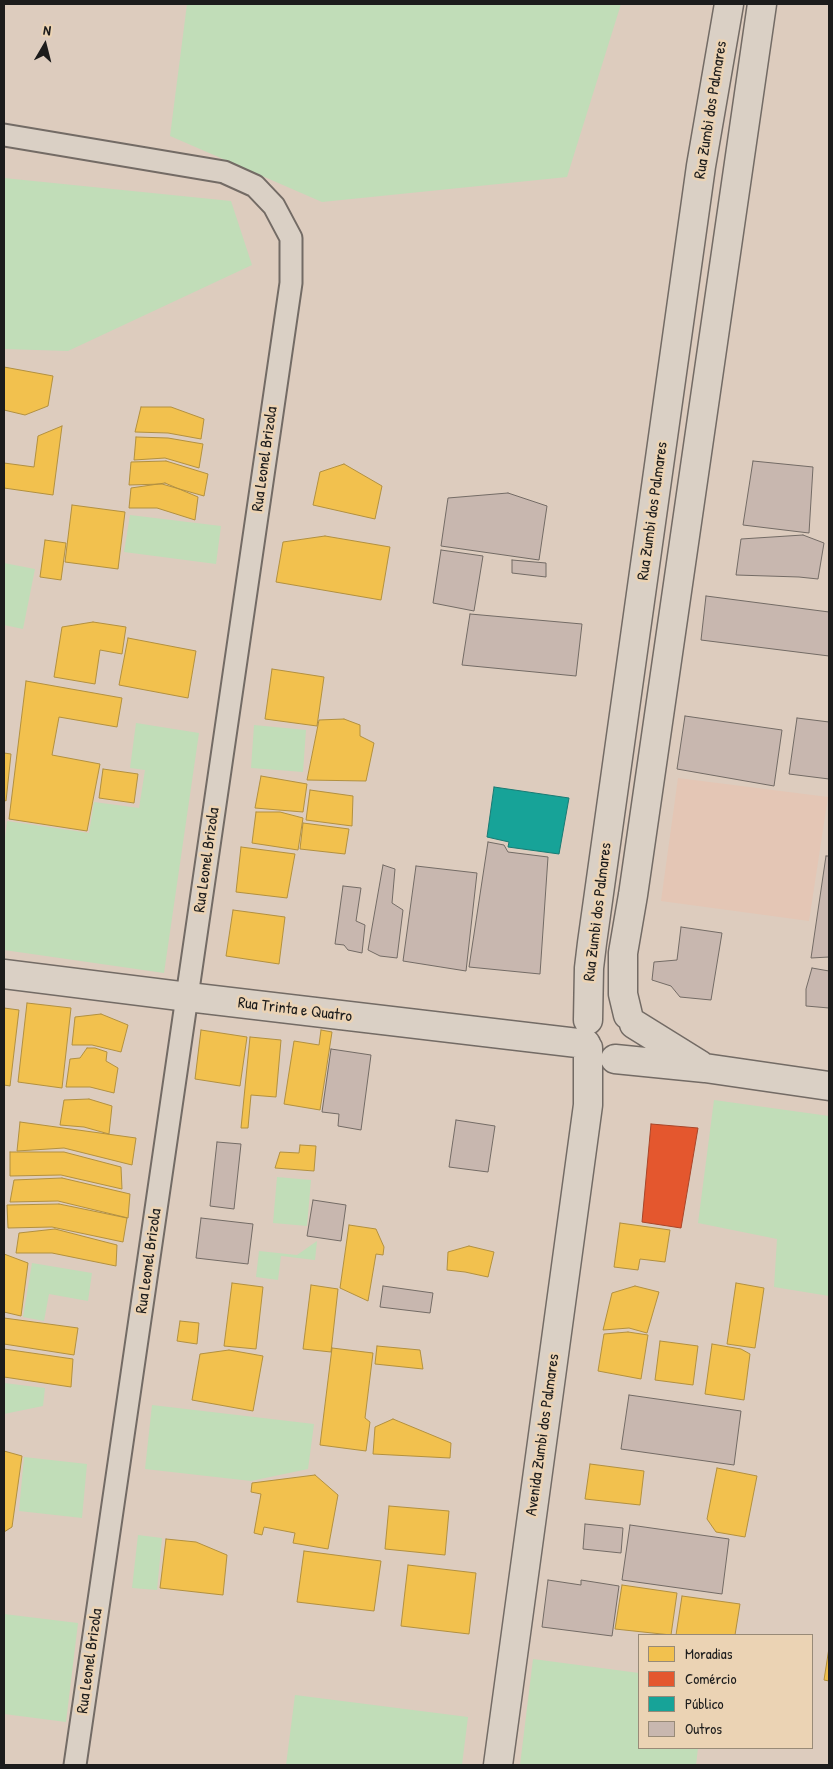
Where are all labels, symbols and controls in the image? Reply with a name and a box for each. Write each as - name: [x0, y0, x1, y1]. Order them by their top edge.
- north arrow: [20, 20, 70, 70]
- text: N: [42, 20, 52, 40]
- street label: Rua Zumbi dos Palmares: [691, 40, 731, 180]
- street label: Rua Leonel Brizola: [248, 405, 282, 513]
- street label: Rua Zumbi dos Palmares: [634, 441, 672, 581]
- street label: Rua Leonel Brizola: [190, 806, 224, 914]
- street label: Rua Zumbi dos Palmares: [580, 842, 616, 982]
- street label: Rua Trinta e Quatro: [237, 993, 353, 1027]
- street label: Rua Leonel Brizola: [132, 1207, 166, 1315]
- street label: Avenida Zumbi dos Palmares: [522, 1353, 564, 1517]
- street label: Rua Leonel Brizola: [73, 1607, 107, 1715]
- legend: [638, 1634, 813, 1749]
- text: Moradias: [685, 1643, 733, 1664]
- text: Comércio: [685, 1668, 736, 1689]
- text: Público: [685, 1693, 724, 1714]
- text: Outros: [685, 1718, 722, 1739]

